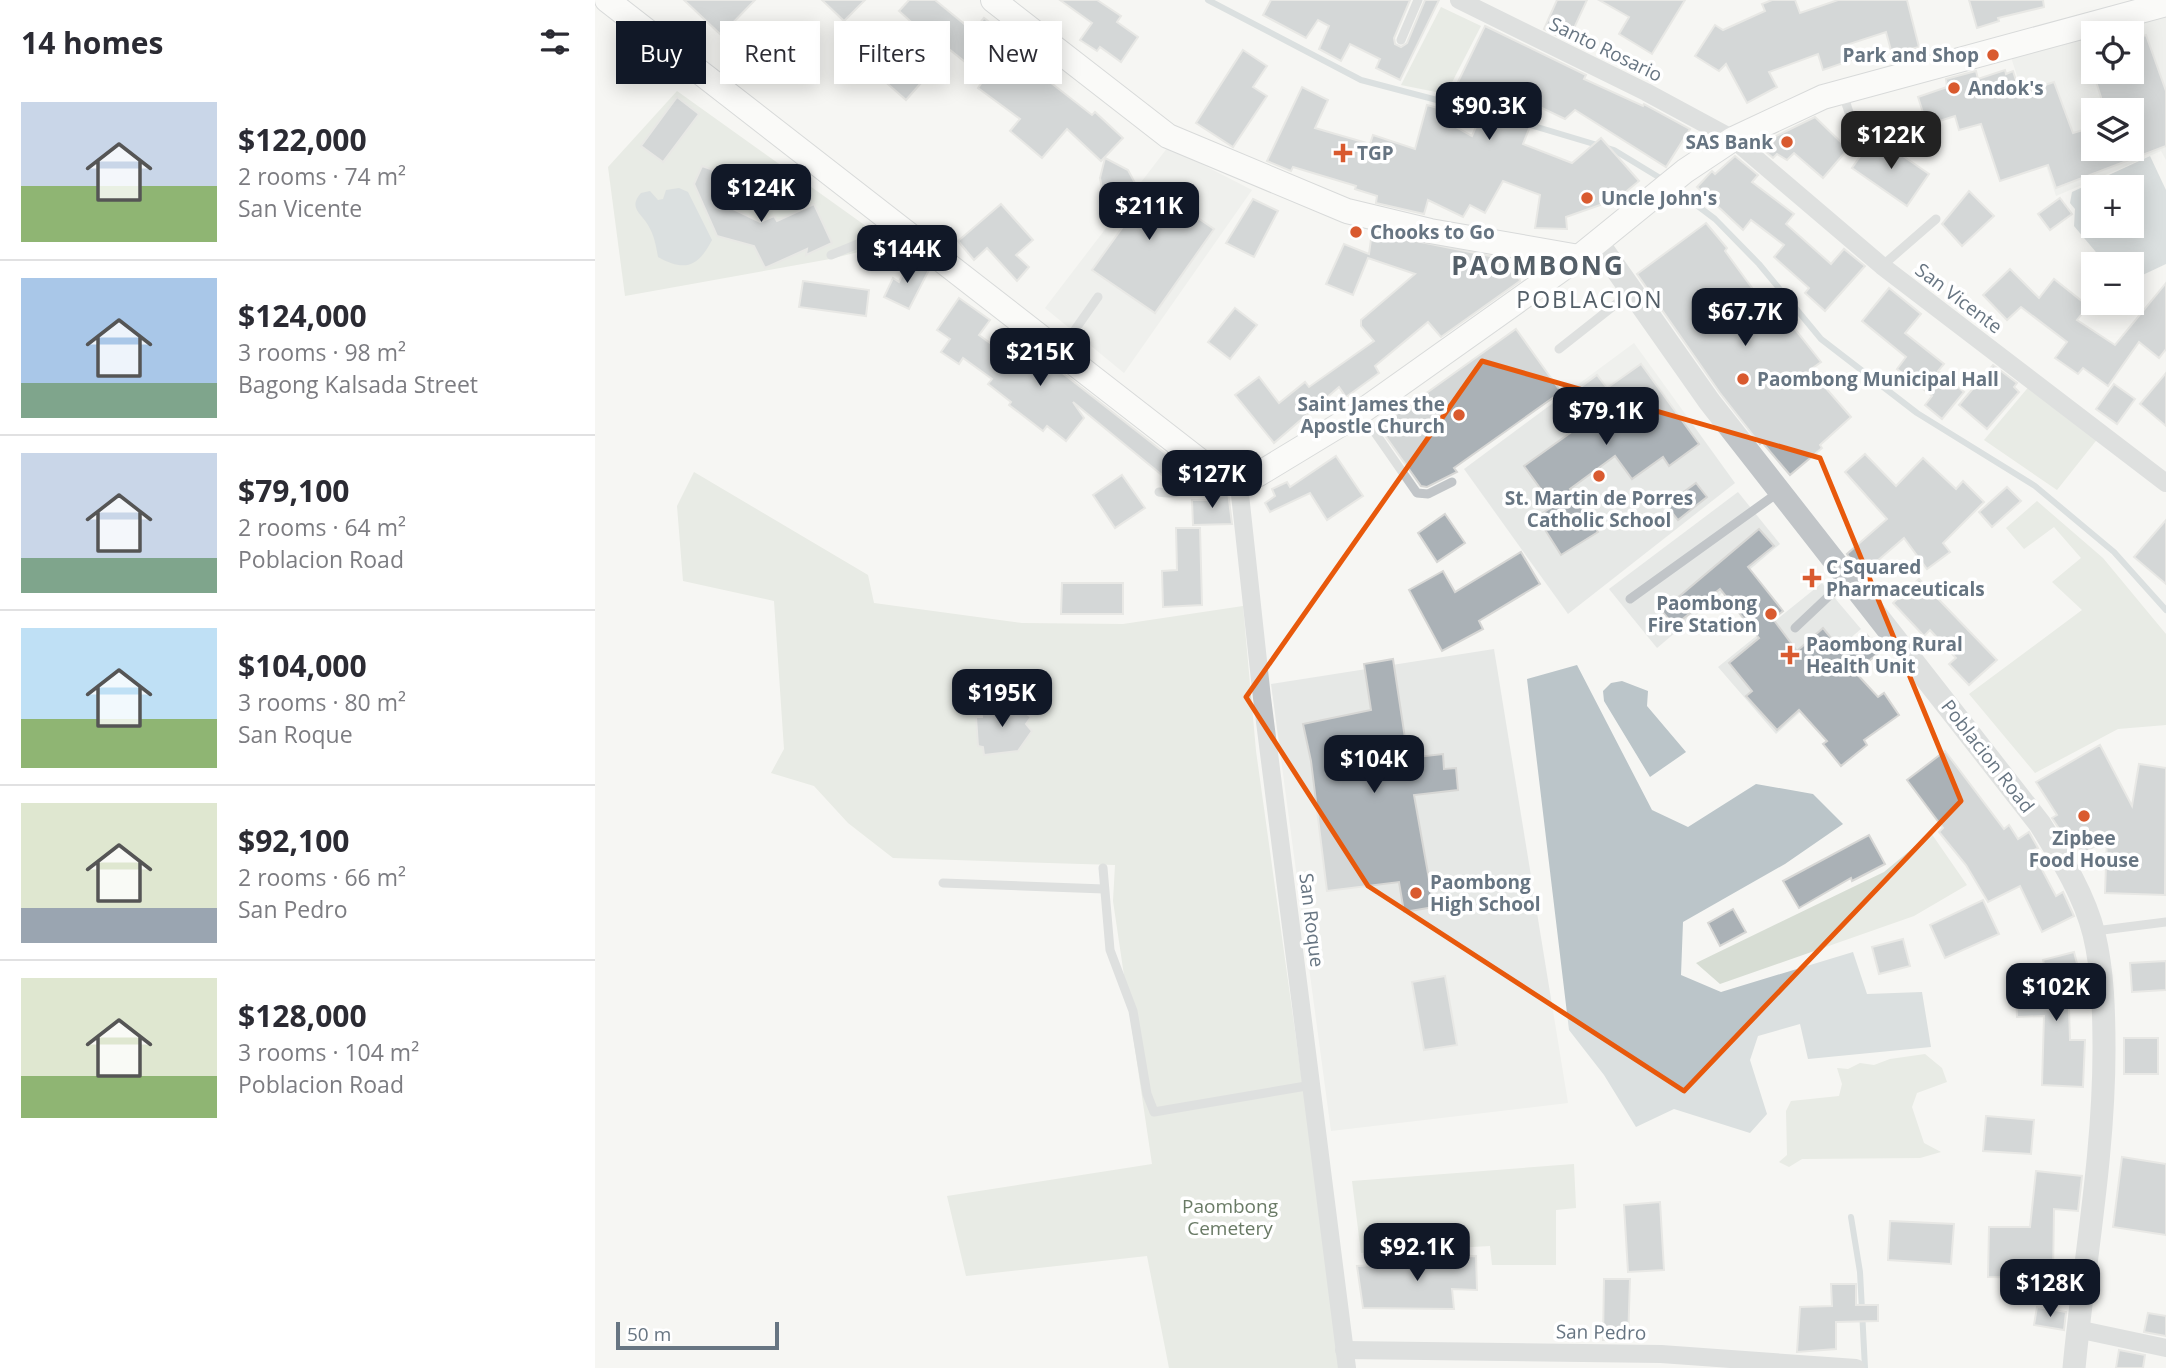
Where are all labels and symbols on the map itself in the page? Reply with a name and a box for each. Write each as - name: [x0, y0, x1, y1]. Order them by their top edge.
- street label: Santo Rosario: [1545, 10, 1667, 88]
- place label: Park and Shop: [1843, 42, 1979, 68]
- marker: Park and Shop: [1985, 47, 2001, 63]
- place label: Andok's: [1968, 75, 2044, 101]
- marker: Andok's: [1946, 80, 1962, 96]
- pin: $90.3K: [1432, 82, 1546, 142]
- pin: $122K: [1842, 111, 1940, 171]
- place label: SAS Bank: [1686, 129, 1773, 155]
- marker: SAS Bank: [1779, 134, 1795, 150]
- place label: TGP: [1357, 140, 1394, 166]
- marker: TGP: [1335, 145, 1351, 161]
- pin: $124K: [712, 164, 810, 224]
- pin: $211K: [1100, 182, 1198, 242]
- place label: Uncle John's: [1601, 185, 1717, 211]
- marker: Uncle John's: [1579, 190, 1595, 206]
- place label: Chooks to Go: [1370, 219, 1495, 245]
- marker: Chooks to Go: [1348, 224, 1364, 240]
- pin: $144K: [858, 226, 956, 285]
- district label: PAOMBONG: [1451, 247, 1625, 283]
- street label: San Vicente: [1910, 257, 2008, 339]
- district label: POBLACION: [1516, 283, 1664, 315]
- pin: $67.7K: [1688, 288, 1802, 348]
- pin: $215K: [991, 328, 1089, 388]
- place label: Paombong Municipal Hall: [1757, 366, 1999, 392]
- marker: Paombong Municipal Hall: [1735, 371, 1751, 387]
- pin: $79.1K: [1549, 388, 1663, 447]
- place label: Saint James the Apostle Church: [1298, 391, 1445, 439]
- marker: Saint James the Apostle Church: [1451, 407, 1467, 423]
- pin: $127K: [1163, 450, 1261, 510]
- marker: St. Martin de Porres Catholic School: [1591, 468, 1607, 484]
- place label: St. Martin de Porres Catholic School: [1505, 485, 1693, 533]
- place label: C Squared Pharmaceuticals: [1826, 554, 1985, 602]
- marker: C Squared Pharmaceuticals: [1804, 570, 1820, 586]
- place label: Paombong Fire Station: [1647, 590, 1757, 638]
- marker: Paombong Fire Station: [1763, 606, 1779, 622]
- place label: Paombong Rural Health Unit: [1806, 631, 1963, 679]
- marker: Paombong Rural Health Unit: [1780, 645, 1800, 665]
- pin: $195K: [953, 670, 1051, 729]
- street label: Poblacion Road: [1936, 694, 2040, 818]
- pin: $104K: [1325, 736, 1423, 795]
- marker: Zipbee Food House: [2076, 808, 2092, 824]
- place label: Zipbee Food House: [2029, 825, 2139, 873]
- place label: Paombong High School: [1430, 869, 1541, 917]
- street label: San Roque: [1293, 871, 1331, 969]
- marker: Paombong High School: [1408, 885, 1424, 901]
- pin: $102K: [2007, 964, 2105, 1023]
- park label: Paombong Cemetery: [1182, 1193, 1278, 1241]
- pin: $92.1K: [1360, 1224, 1474, 1283]
- pin: $128K: [2001, 1260, 2099, 1319]
- street label: San Pedro: [1556, 1318, 1646, 1346]
- scale bar: [616, 1319, 779, 1351]

